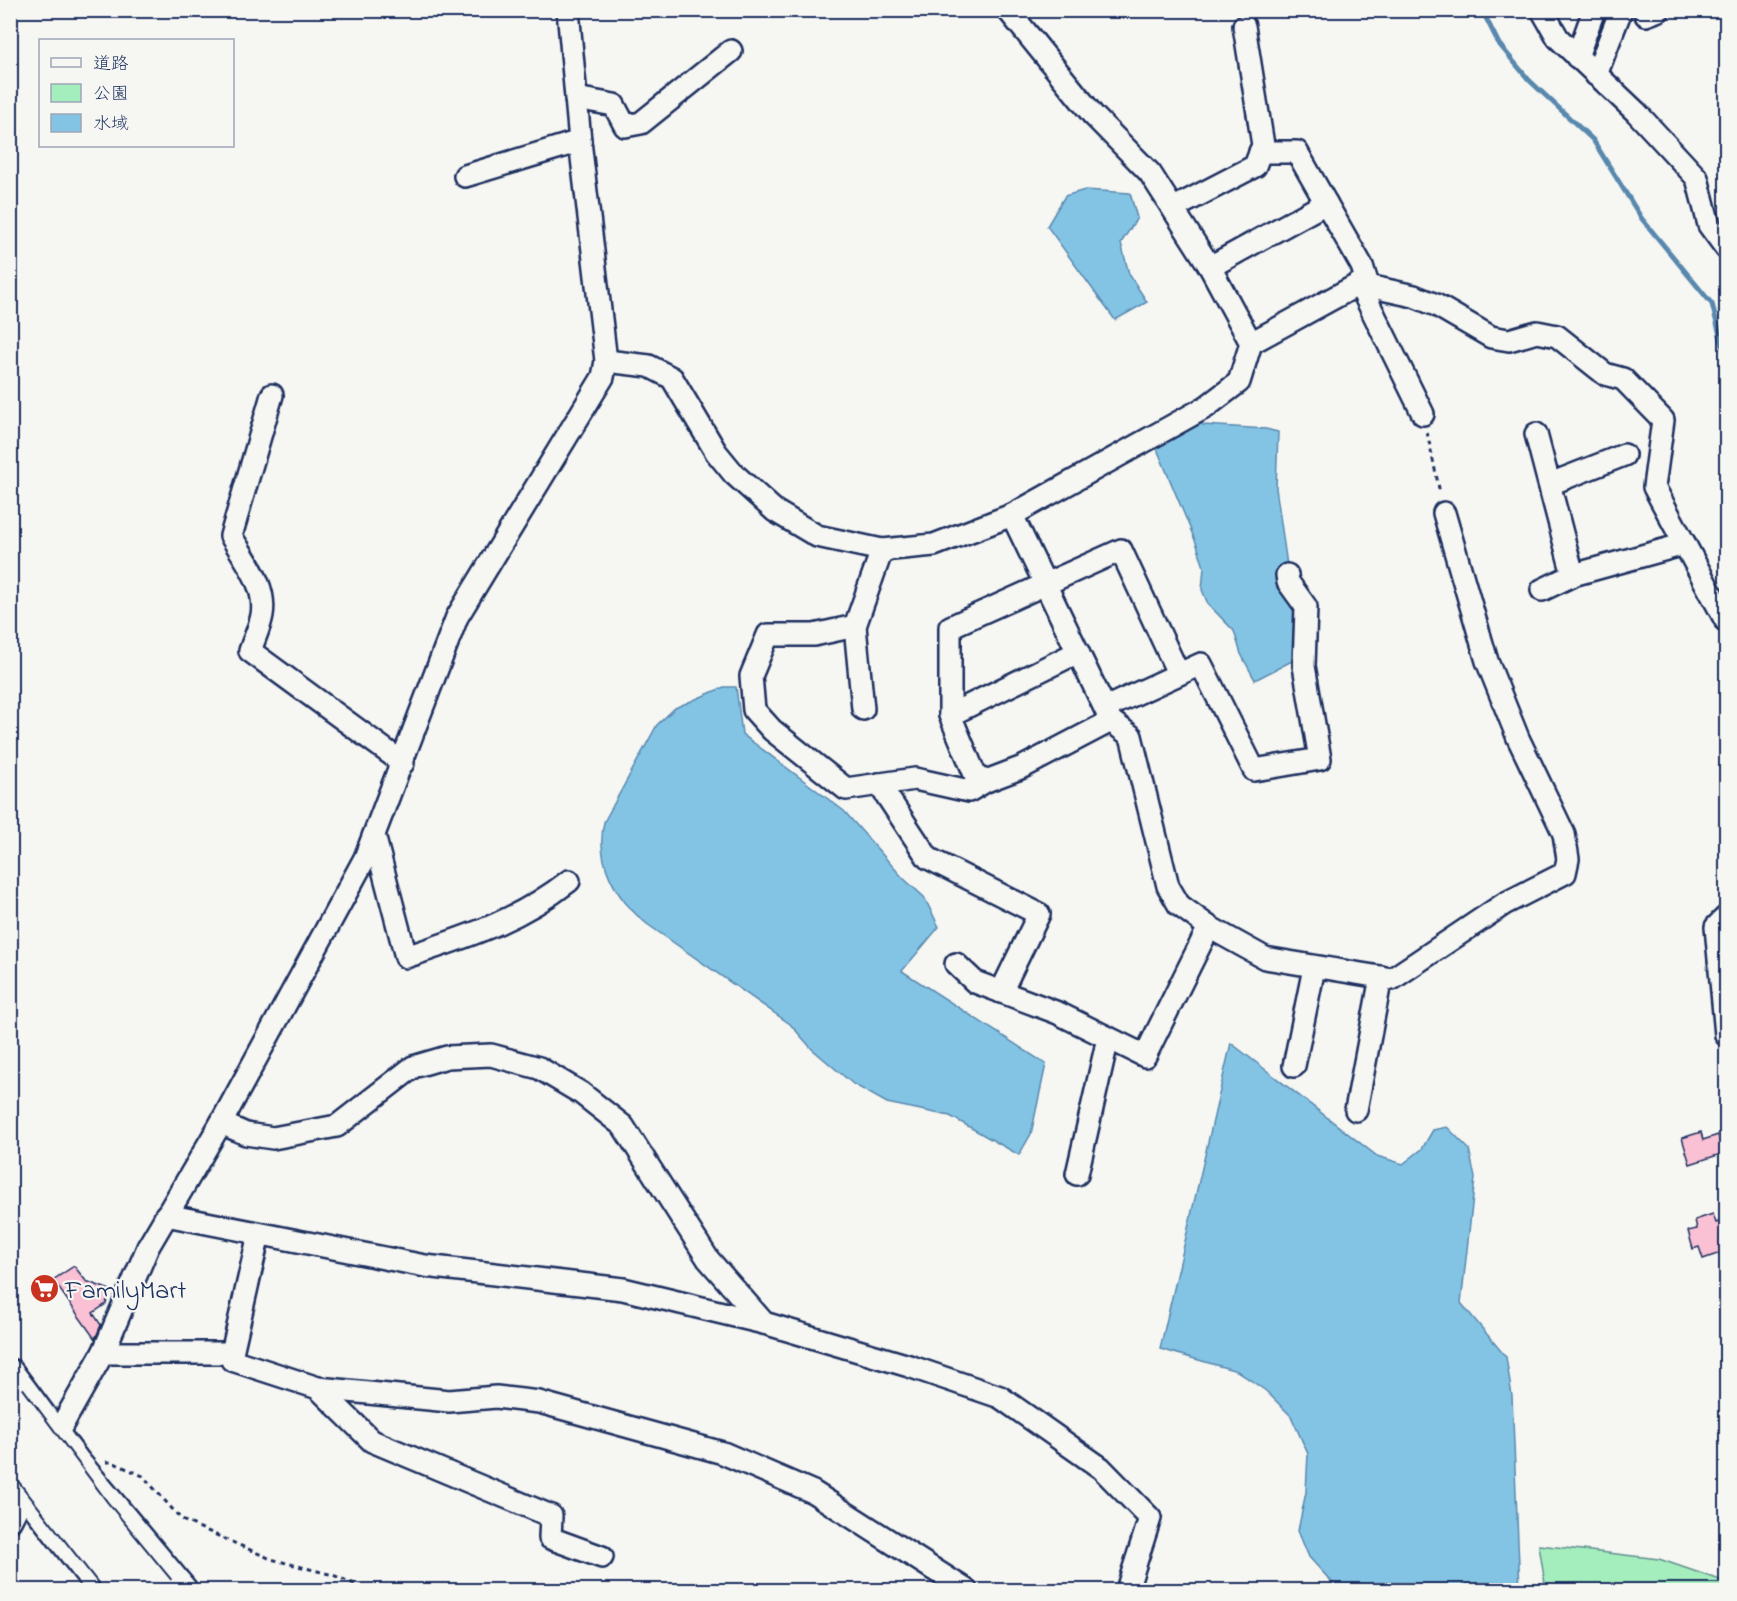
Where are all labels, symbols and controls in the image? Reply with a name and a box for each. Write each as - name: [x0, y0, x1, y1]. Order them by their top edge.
- legend: [39, 39, 234, 147]
- text: 道路: [93, 52, 129, 78]
- text: 公園: [93, 82, 129, 108]
- text: 水域: [93, 112, 129, 138]
- supermarket icon: FamilyMart: [28, 1273, 60, 1305]
- place label: FamilyMart: [64, 1273, 186, 1311]

